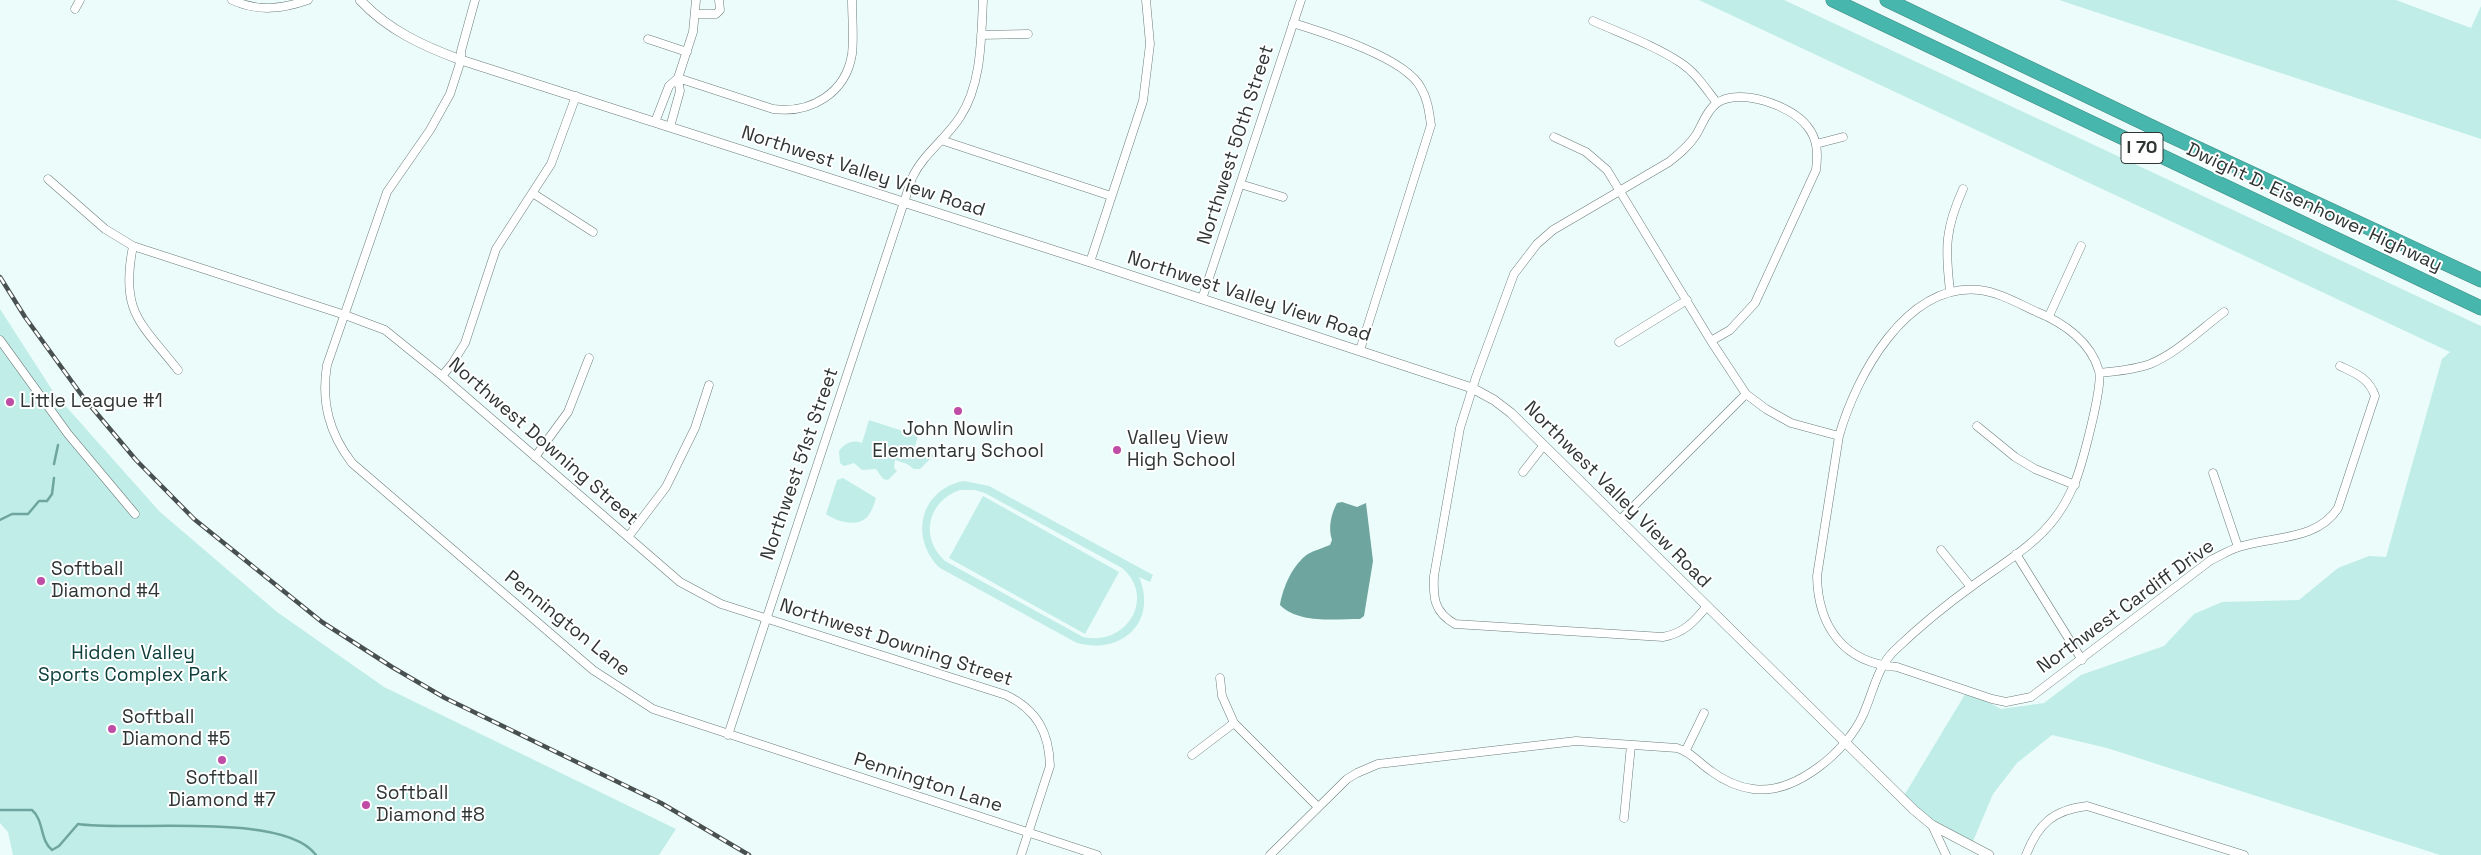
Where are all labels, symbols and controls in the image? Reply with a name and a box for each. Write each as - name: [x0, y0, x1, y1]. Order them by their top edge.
- street label: Northwest 50th Street: [1193, 42, 1279, 248]
- street label: Northwest Valley View Road: [738, 122, 988, 222]
- road number: I 70: [2121, 132, 2163, 164]
- street label: Dwight D. Eisenhower Highway: [2183, 139, 2445, 277]
- street label: Northwest Valley View Road: [1124, 247, 1374, 347]
- street label: Northwest Downing Street: [443, 353, 643, 531]
- street label: Northwest 51st Street: [756, 365, 844, 563]
- place label: Little League #1: [20, 391, 163, 413]
- marker: Little League #1: [4, 396, 16, 408]
- street label: Northwest Valley View Road: [1519, 397, 1715, 593]
- marker: John Nowlin Elementary School: [952, 405, 964, 417]
- place label: John Nowlin Elementary School: [872, 419, 1044, 463]
- place label: Valley View High School: [1127, 428, 1236, 472]
- marker: Valley View High School: [1111, 444, 1123, 456]
- street label: Northwest Cardiff Drive: [2033, 535, 2219, 679]
- place label: Softball Diamond #4: [51, 559, 160, 603]
- street label: Pennington Lane: [500, 566, 634, 682]
- marker: Softball Diamond #4: [35, 575, 47, 587]
- street label: Northwest Downing Street: [776, 594, 1016, 692]
- park label: Hidden Valley Sports Complex Park: [38, 643, 228, 687]
- place label: Softball Diamond #5: [122, 707, 230, 751]
- marker: Softball Diamond #5: [106, 723, 118, 735]
- street label: Pennington Lane: [851, 748, 1005, 818]
- marker: Softball Diamond #7: [216, 754, 228, 766]
- place label: Softball Diamond #7: [168, 768, 276, 812]
- place label: Softball Diamond #8: [376, 783, 485, 827]
- marker: Softball Diamond #8: [360, 799, 372, 811]

